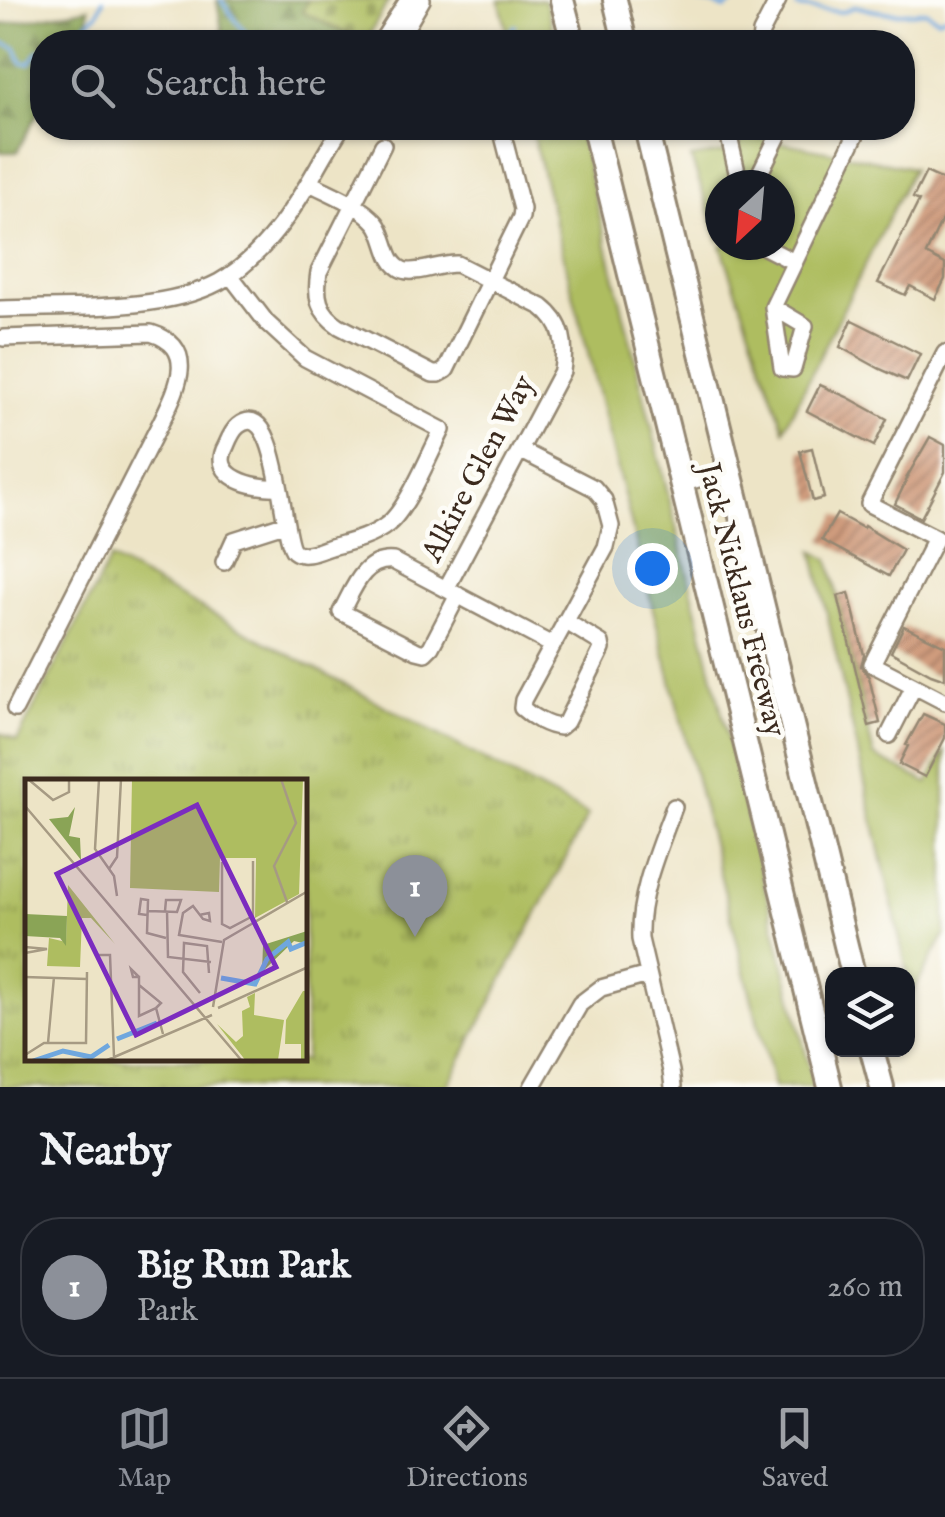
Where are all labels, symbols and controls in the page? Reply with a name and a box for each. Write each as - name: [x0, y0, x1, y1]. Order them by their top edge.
- search box: [30, 30, 915, 140]
- icon: search: [65, 58, 120, 113]
- text: Search here: [145, 61, 326, 109]
- north arrow: [705, 170, 795, 260]
- street label: Alkire Glen Way: [413, 369, 544, 570]
- street label: Jack Nicklaus Freeway: [688, 456, 793, 741]
- your location: [627, 543, 678, 594]
- inset map: [25, 779, 308, 1062]
- pin: 1: [382, 854, 448, 937]
- map controls: [825, 967, 915, 1057]
- button: layers: [825, 967, 915, 1057]
- text: Nearby: [40, 1126, 171, 1179]
- text: Big Run Park: [137, 1243, 350, 1291]
- text: 1: [69, 1267, 80, 1308]
- text: 260 m: [827, 1267, 903, 1308]
- text: Park: [137, 1291, 198, 1332]
- tab: Map: [117, 1401, 172, 1496]
- tab: Directions: [406, 1401, 528, 1496]
- tab: Saved: [762, 1401, 828, 1496]

